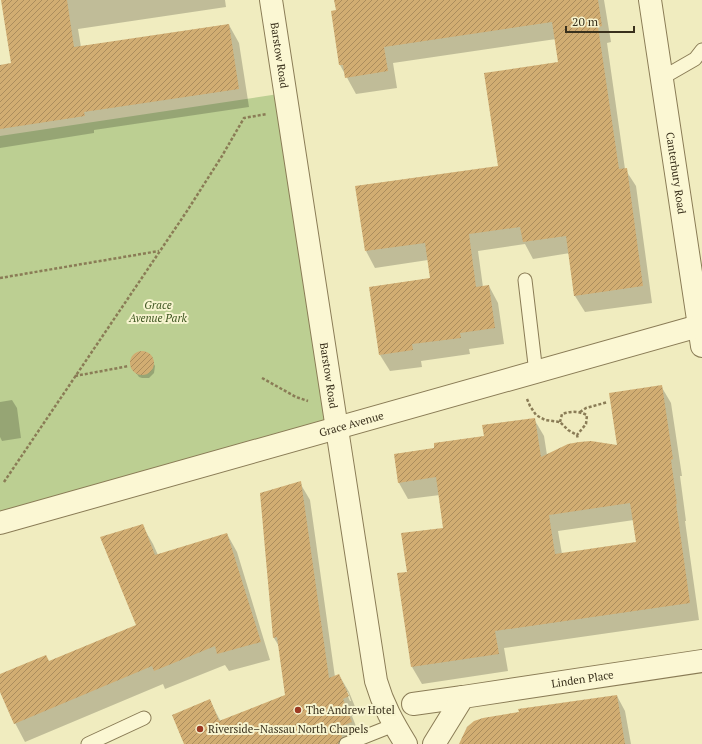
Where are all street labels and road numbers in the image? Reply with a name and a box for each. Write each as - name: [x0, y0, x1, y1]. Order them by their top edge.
- street label: Barstow Road: [268, 21, 292, 89]
- street label: Canterbury Road: [663, 131, 689, 215]
- street label: Barstow Road: [317, 342, 341, 410]
- street label: Grace Avenue: [317, 408, 386, 440]
- street label: Linden Place: [550, 667, 615, 691]

